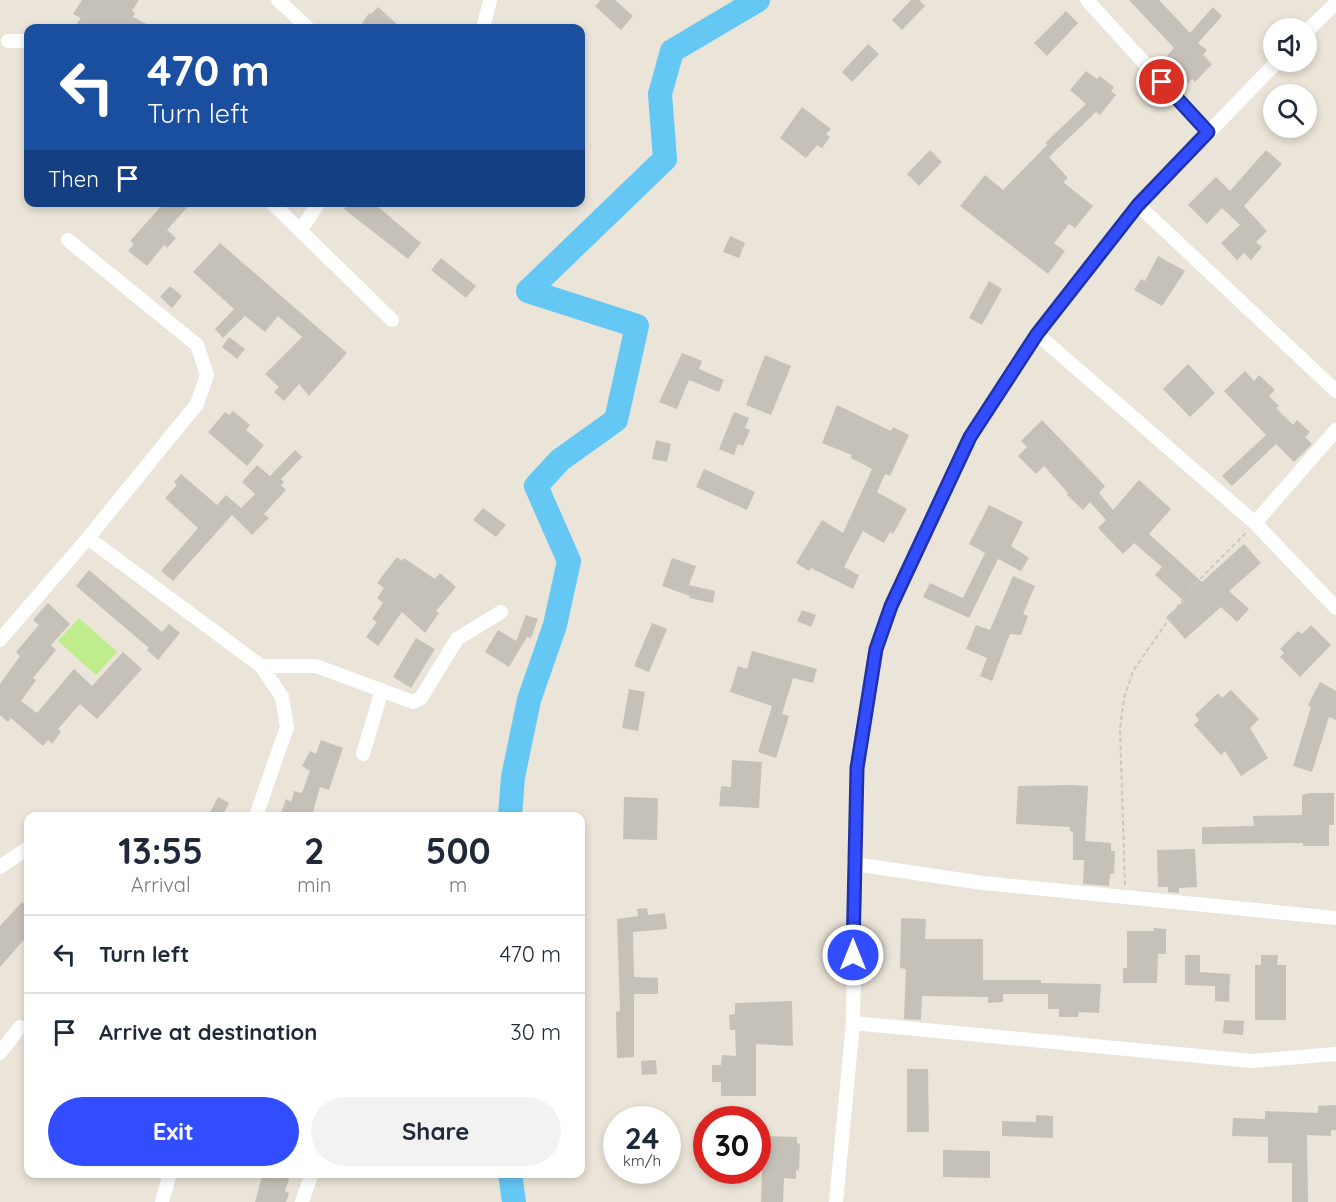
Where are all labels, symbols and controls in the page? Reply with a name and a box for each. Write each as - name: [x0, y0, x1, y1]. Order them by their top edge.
- map controls: [1263, 18, 1317, 138]
- button: sound: [1263, 18, 1317, 72]
- text: 470 m: [147, 44, 270, 97]
- icon: left: [48, 48, 126, 126]
- pin: [1136, 56, 1187, 107]
- icon: arrive: [1145, 65, 1178, 98]
- button: search: [1263, 84, 1317, 138]
- text: Turn left: [147, 96, 249, 130]
- icon: arrive: [111, 162, 144, 195]
- text: Then: [48, 165, 99, 193]
- text: 13:55: [118, 828, 203, 873]
- text: 2: [304, 828, 325, 873]
- text: 500: [426, 828, 491, 873]
- text: Arrival: [131, 872, 191, 897]
- text: min: [297, 872, 331, 897]
- text: m: [449, 872, 467, 897]
- position arrow: [821, 923, 885, 987]
- icon: left: [48, 938, 81, 971]
- text: Turn left: [99, 940, 189, 968]
- text: 470 m: [500, 940, 561, 968]
- icon: arrive: [48, 1016, 81, 1049]
- text: Arrive at destination: [99, 1018, 317, 1046]
- text: 30 m: [510, 1018, 561, 1046]
- button: Exit: [48, 1097, 299, 1166]
- button: Share: [311, 1097, 561, 1166]
- speed limit sign: 30: [693, 1106, 771, 1184]
- text: 24: [625, 1119, 659, 1157]
- text: km/h: [623, 1151, 661, 1170]

